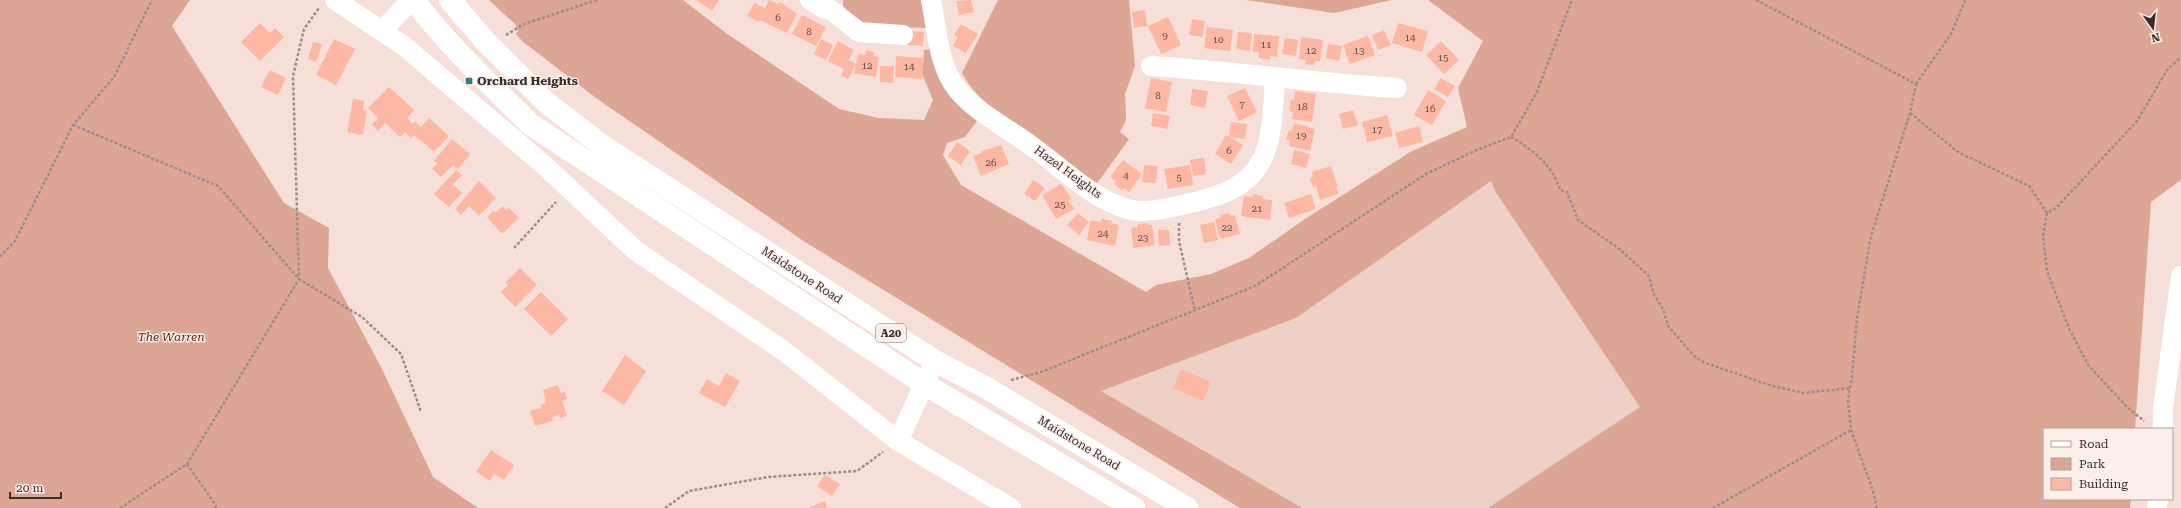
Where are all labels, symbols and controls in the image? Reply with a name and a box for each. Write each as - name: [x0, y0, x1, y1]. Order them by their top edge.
- north arrow: [2133, 8, 2173, 48]
- house number: 6: [775, 12, 781, 23]
- house number: 8: [806, 26, 812, 37]
- house number: 9: [1162, 30, 1168, 41]
- text: N: [2149, 30, 2161, 45]
- house number: 14: [1404, 32, 1416, 43]
- house number: 10: [1212, 34, 1224, 45]
- house number: 11: [1260, 39, 1272, 50]
- house number: 12: [1305, 45, 1317, 56]
- house number: 13: [1353, 45, 1365, 56]
- house number: 15: [1437, 52, 1449, 63]
- house number: 12: [861, 60, 873, 71]
- house number: 14: [903, 61, 915, 72]
- place label: Orchard Heights: [477, 74, 578, 88]
- marker: Orchard Heights: [464, 76, 474, 86]
- house number: 8: [1155, 90, 1161, 101]
- house number: 7: [1239, 99, 1245, 110]
- house number: 18: [1296, 101, 1308, 112]
- house number: 16: [1424, 103, 1436, 114]
- house number: 17: [1371, 124, 1383, 135]
- house number: 19: [1295, 130, 1307, 141]
- street label: Hazel Heights: [1031, 143, 1105, 201]
- house number: 6: [1226, 145, 1232, 156]
- house number: 26: [985, 157, 997, 168]
- house number: 4: [1123, 170, 1129, 181]
- house number: 5: [1176, 172, 1182, 183]
- house number: 25: [1054, 199, 1066, 210]
- house number: 21: [1251, 203, 1263, 214]
- house number: 22: [1221, 222, 1233, 233]
- house number: 24: [1097, 228, 1109, 239]
- house number: 23: [1137, 232, 1149, 243]
- street label: Maidstone Road: [759, 244, 845, 307]
- road number: A20: [876, 324, 906, 342]
- park label: The Warren: [137, 330, 205, 344]
- street label: Maidstone Road: [1035, 413, 1123, 473]
- legend: [2043, 428, 2173, 500]
- text: Road: [2079, 437, 2109, 451]
- text: Park: [2079, 457, 2106, 471]
- scale bar: [10, 474, 61, 500]
- text: Building: [2079, 477, 2128, 491]
- text: 20 m: [16, 481, 43, 495]

